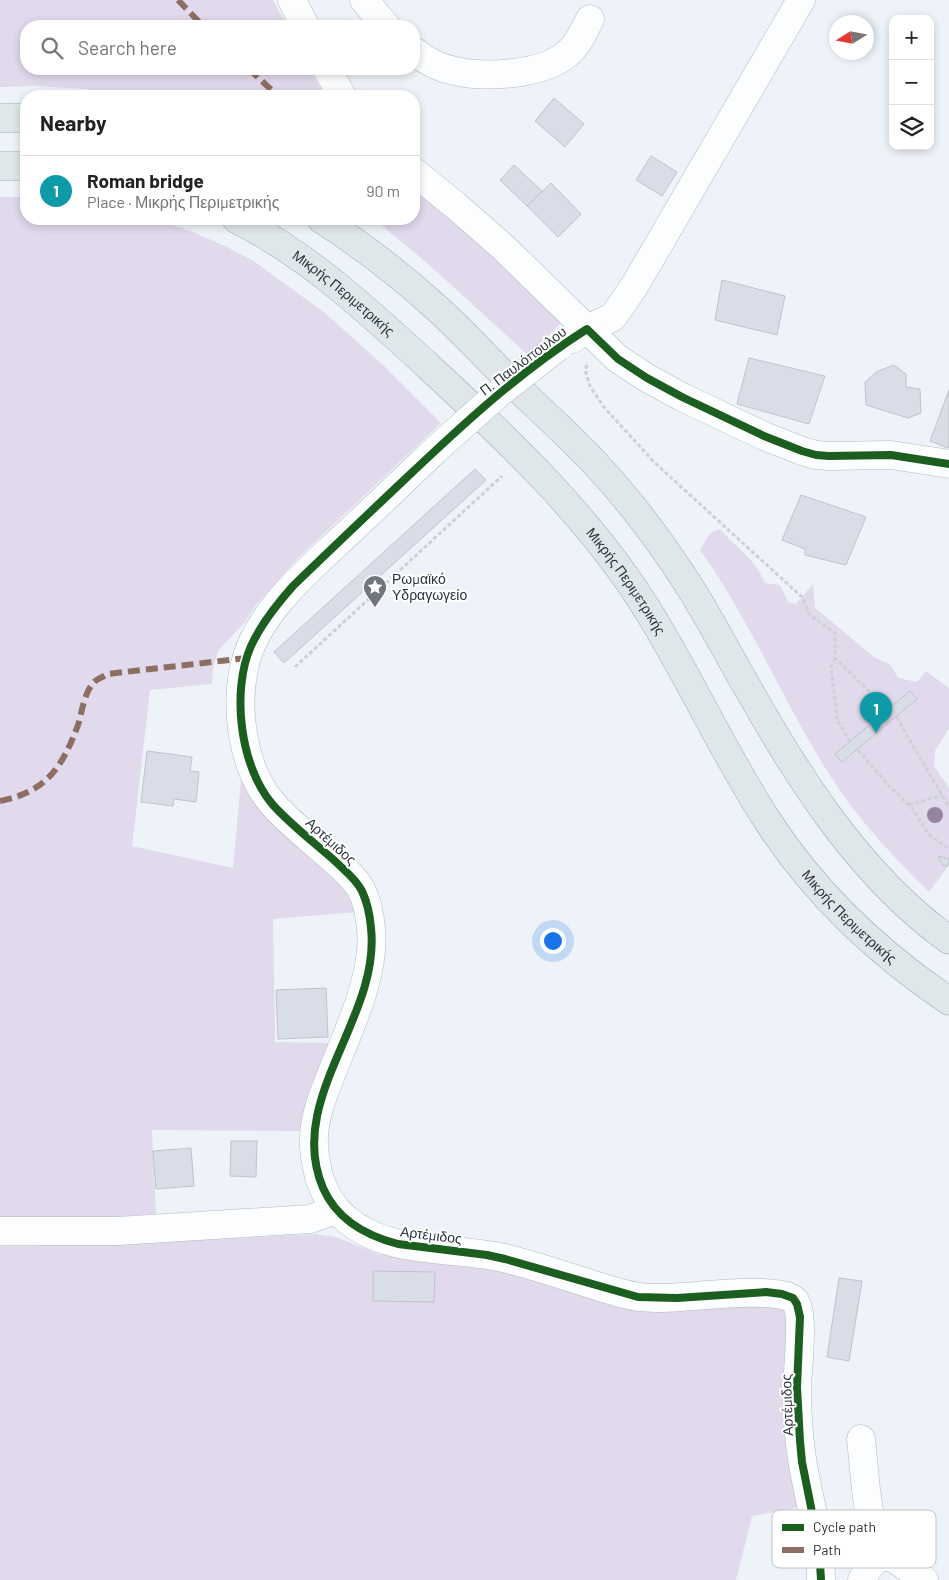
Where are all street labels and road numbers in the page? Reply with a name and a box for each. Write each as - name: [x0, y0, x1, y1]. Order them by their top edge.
- street label: Μικρής Περιμετρικής: [290, 246, 399, 340]
- street label: Π. Παυλόπουλου: [476, 323, 569, 399]
- street label: Μικρής Περιμετρικής: [583, 524, 670, 638]
- street label: Αρτέμιδος: [303, 814, 360, 868]
- street label: Μικρής Περιμετρικής: [799, 866, 901, 967]
- street label: Αρτέμιδος: [399, 1222, 463, 1247]
- street label: Αρτέμιδος: [777, 1374, 796, 1436]

